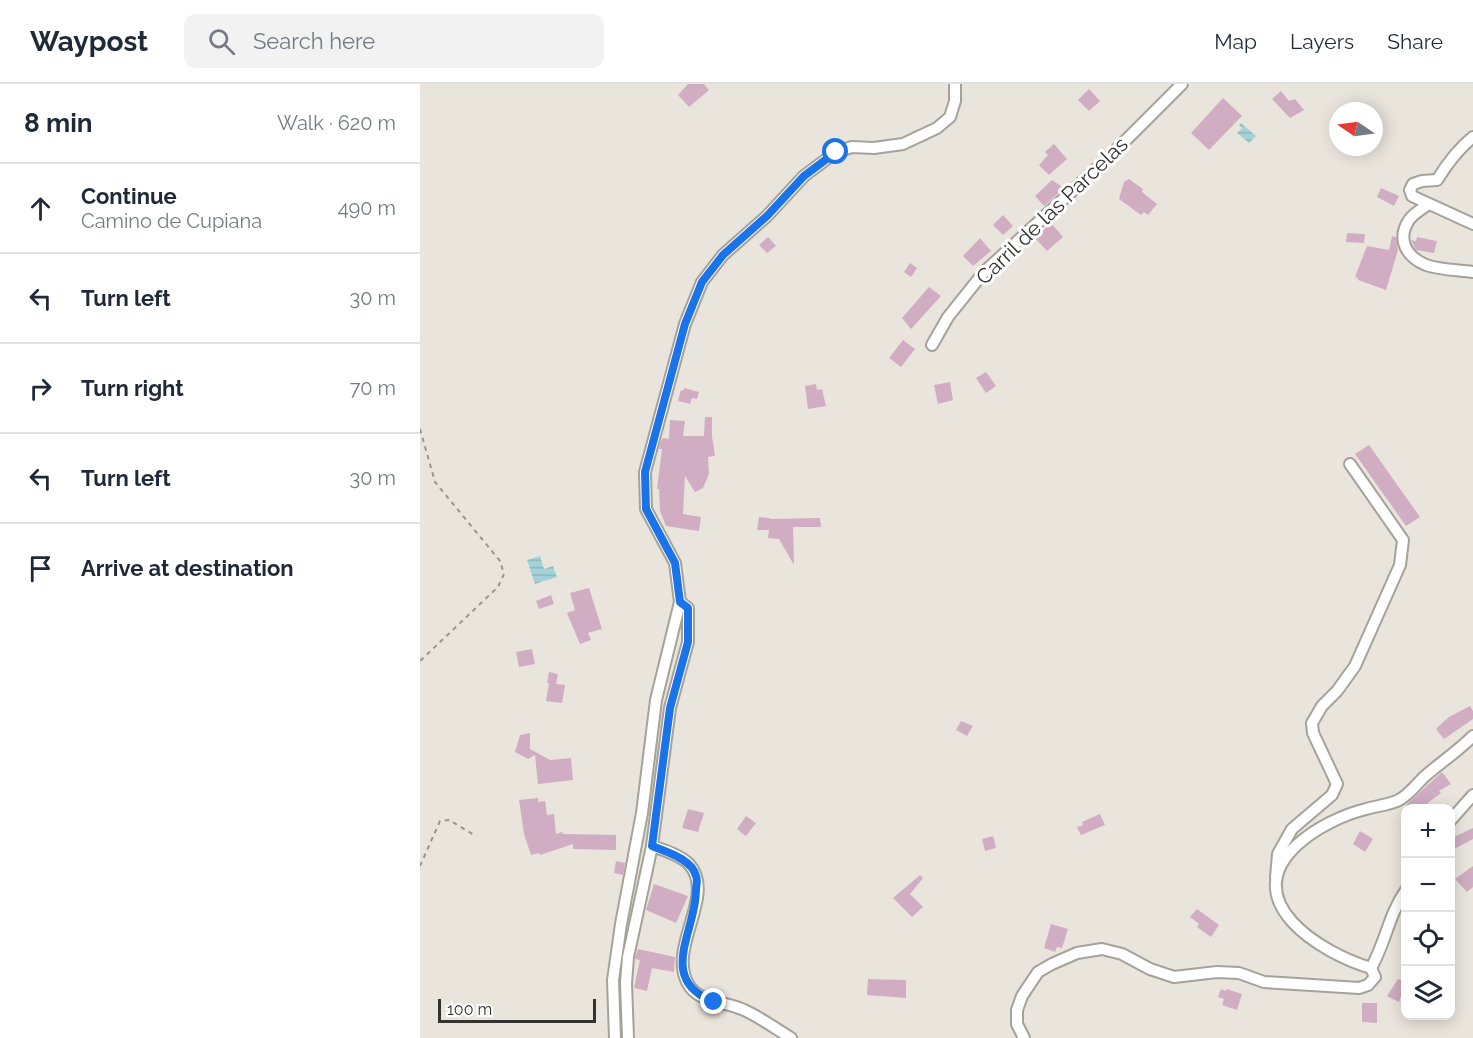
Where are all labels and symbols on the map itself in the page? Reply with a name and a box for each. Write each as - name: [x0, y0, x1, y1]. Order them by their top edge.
- north arrow: [1329, 102, 1383, 156]
- street label: Carril de las Parcelas: [971, 132, 1133, 290]
- route start: [822, 138, 848, 164]
- route end: [700, 988, 726, 1014]
- scale bar: [438, 996, 596, 1024]

